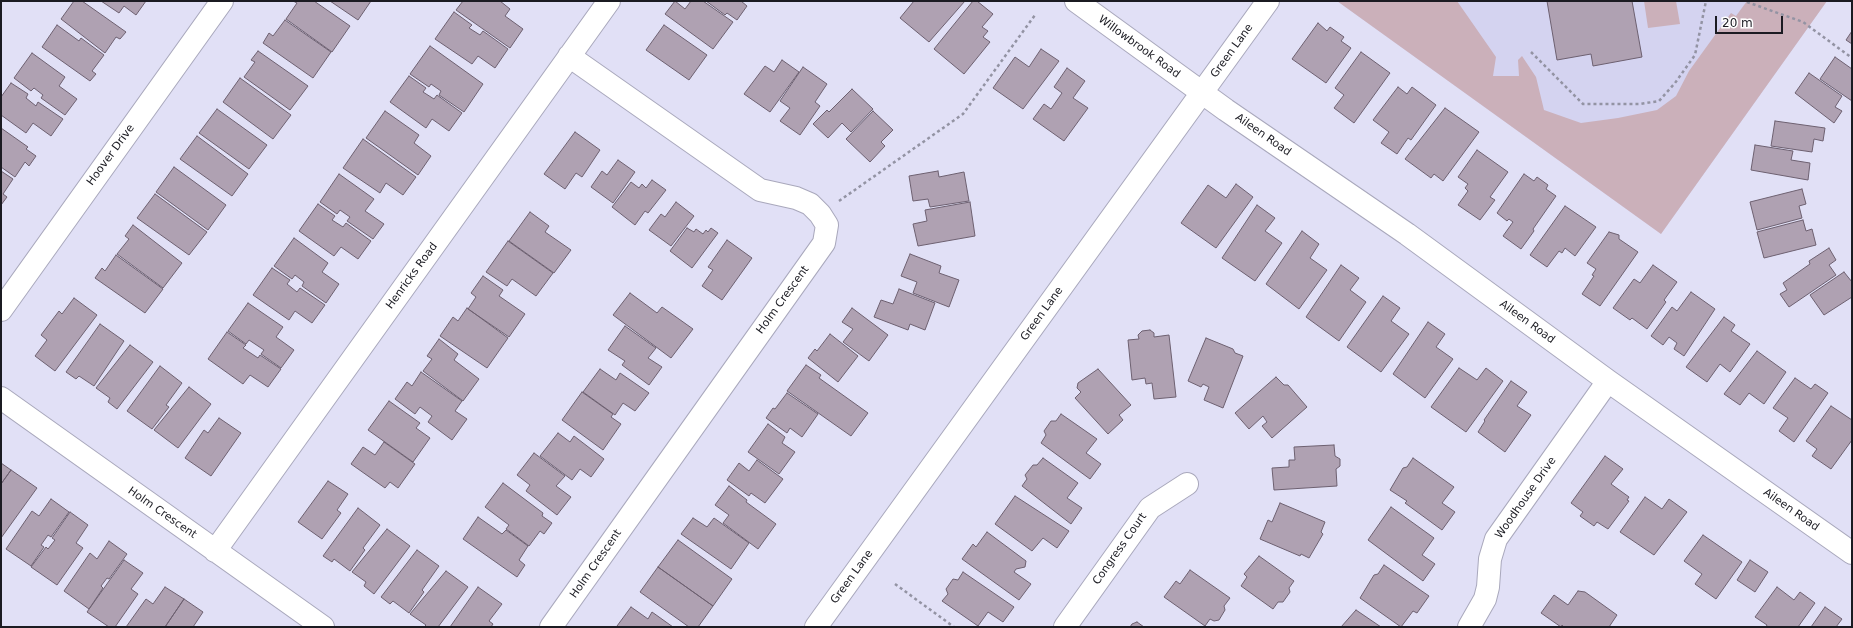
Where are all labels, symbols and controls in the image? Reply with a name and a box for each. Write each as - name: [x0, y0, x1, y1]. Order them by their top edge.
- scale bar: [1717, 8, 1785, 34]
- street label: Willowbrook Road: [1096, 13, 1182, 81]
- text: 20 m: [1722, 16, 1753, 30]
- street label: Green Lane: [1208, 21, 1256, 81]
- street label: Aileen Road: [1232, 111, 1294, 159]
- street label: Hoover Drive: [84, 122, 138, 188]
- street label: Henricks Road: [383, 240, 441, 312]
- street label: Holm Crescent: [754, 263, 812, 337]
- street label: Green Lane: [1018, 284, 1066, 344]
- street label: Aileen Road: [1497, 297, 1557, 347]
- street label: Woodhouse Drive: [1493, 455, 1559, 541]
- street label: Holm Crescent: [125, 484, 199, 542]
- street label: Aileen Road: [1760, 486, 1822, 534]
- street label: Congress Court: [1090, 511, 1150, 587]
- street label: Holm Crescent: [567, 527, 625, 601]
- street label: Green Lane: [828, 547, 876, 607]

